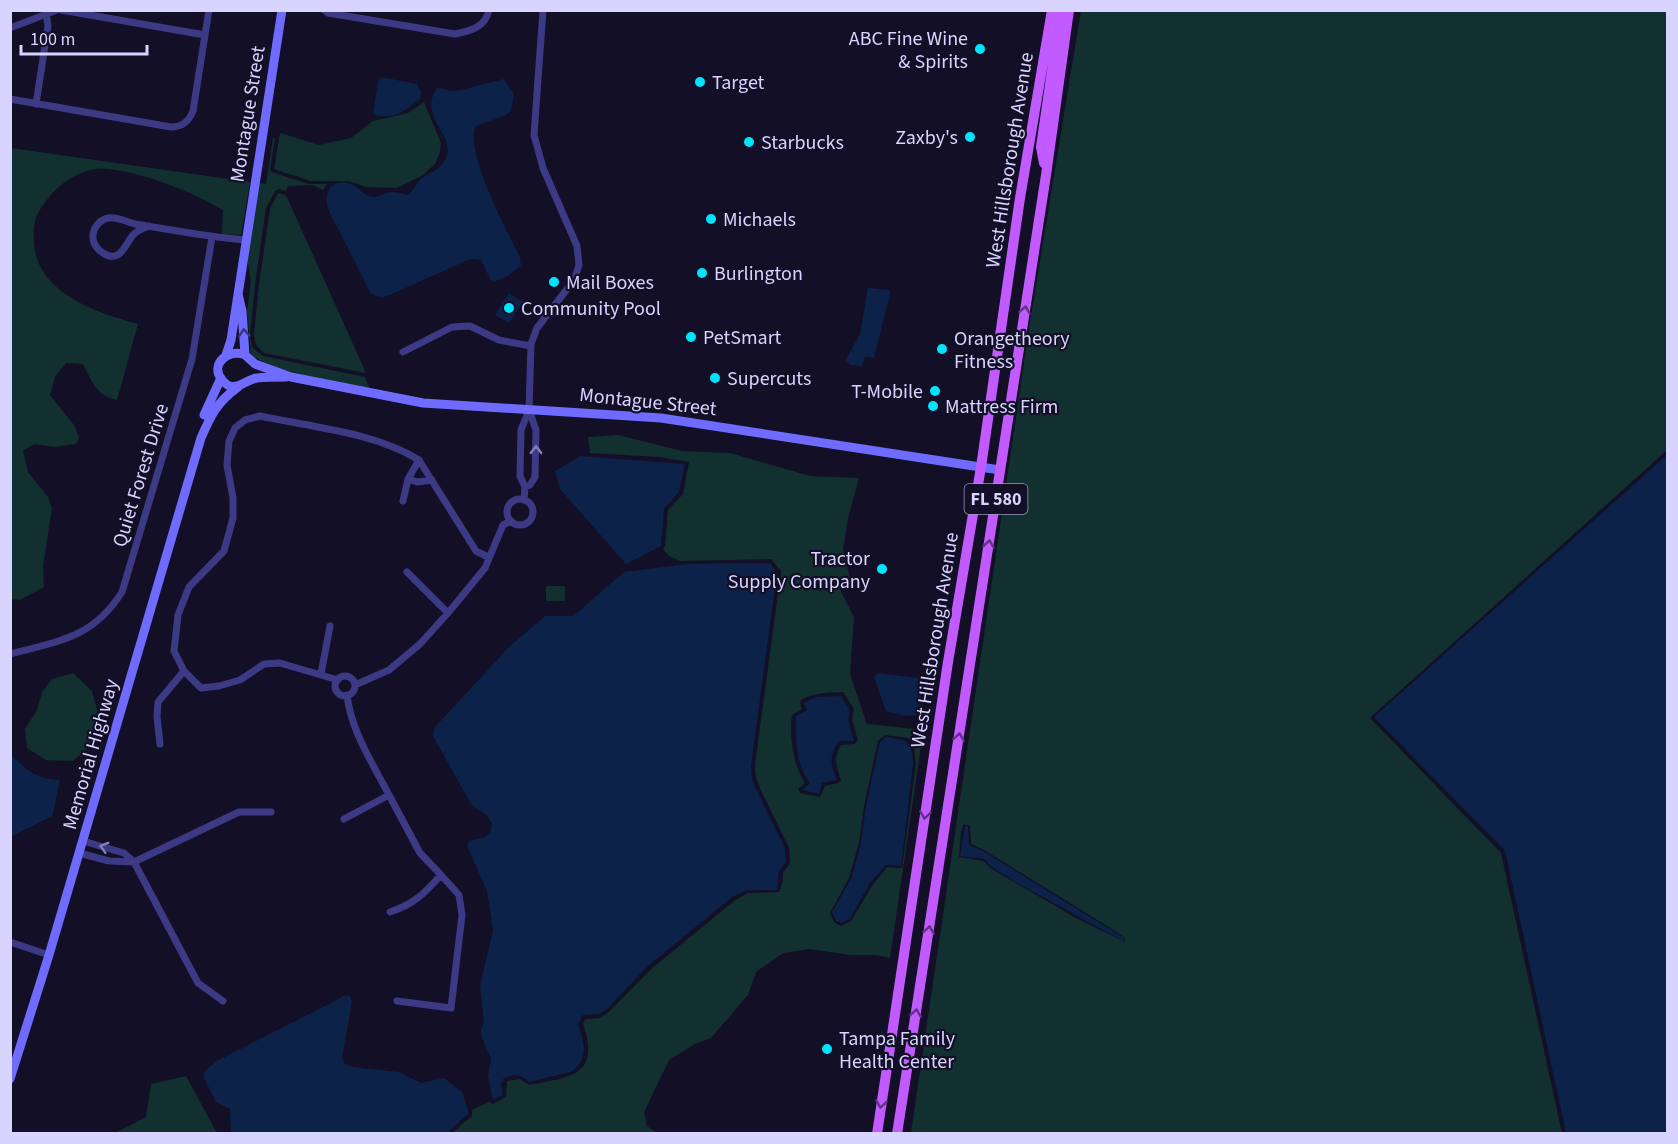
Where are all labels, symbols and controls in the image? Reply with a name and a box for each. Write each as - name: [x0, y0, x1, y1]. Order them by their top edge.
- scale bar: [21, 18, 147, 56]
- place label: ABC Fine Wine & Spirits: [849, 25, 968, 76]
- text: 100 m: [30, 27, 75, 52]
- marker: ABC Fine Wine & Spirits: [973, 42, 987, 56]
- street label: Montague Street: [223, 44, 273, 184]
- street label: West Hillsborough Avenue: [979, 50, 1041, 270]
- place label: Target: [712, 69, 765, 97]
- marker: Target: [693, 75, 707, 89]
- place label: Zaxby's: [895, 124, 958, 152]
- place label: Starbucks: [761, 129, 844, 157]
- marker: Zaxby's: [963, 130, 977, 144]
- marker: Starbucks: [742, 135, 756, 149]
- place label: Michaels: [723, 206, 796, 234]
- marker: Michaels: [704, 212, 718, 226]
- place label: Burlington: [714, 260, 803, 288]
- marker: Burlington: [695, 266, 709, 280]
- place label: Mail Boxes: [566, 269, 654, 297]
- marker: Mail Boxes: [547, 275, 561, 289]
- place label: Community Pool: [521, 295, 661, 323]
- marker: Community Pool: [502, 301, 516, 315]
- one-way arrow: [1018, 305, 1030, 315]
- place label: PetSmart: [703, 324, 782, 352]
- place label: Orangetheory Fitness: [954, 325, 1070, 376]
- one-way arrow: [238, 329, 251, 338]
- marker: PetSmart: [684, 330, 698, 344]
- marker: Orangetheory Fitness: [935, 342, 949, 356]
- place label: Supercuts: [727, 365, 811, 393]
- marker: Supercuts: [708, 371, 722, 385]
- place label: T-Mobile: [851, 378, 923, 406]
- street label: Montague Street: [578, 381, 718, 423]
- marker: T-Mobile: [928, 384, 942, 398]
- place label: Mattress Firm: [945, 393, 1058, 421]
- marker: Mattress Firm: [926, 399, 940, 413]
- street label: Quiet Forest Drive: [106, 400, 176, 551]
- one-way arrow: [529, 446, 542, 455]
- road number: FL 580: [964, 484, 1028, 514]
- street label: West Hillsborough Avenue: [904, 530, 966, 750]
- one-way arrow: [982, 540, 994, 549]
- place label: Tractor Supply Company: [728, 545, 871, 596]
- marker: Tractor Supply Company: [875, 562, 889, 576]
- street label: Memorial Highway: [56, 675, 126, 833]
- one-way arrow: [952, 732, 964, 741]
- one-way arrow: [919, 810, 932, 820]
- one-way arrow: [99, 842, 110, 854]
- one-way arrow: [922, 925, 934, 934]
- one-way arrow: [909, 1009, 921, 1018]
- place label: Tampa Family Health Center: [839, 1025, 956, 1076]
- marker: Tampa Family Health Center: [820, 1042, 834, 1056]
- one-way arrow: [876, 1099, 888, 1108]

